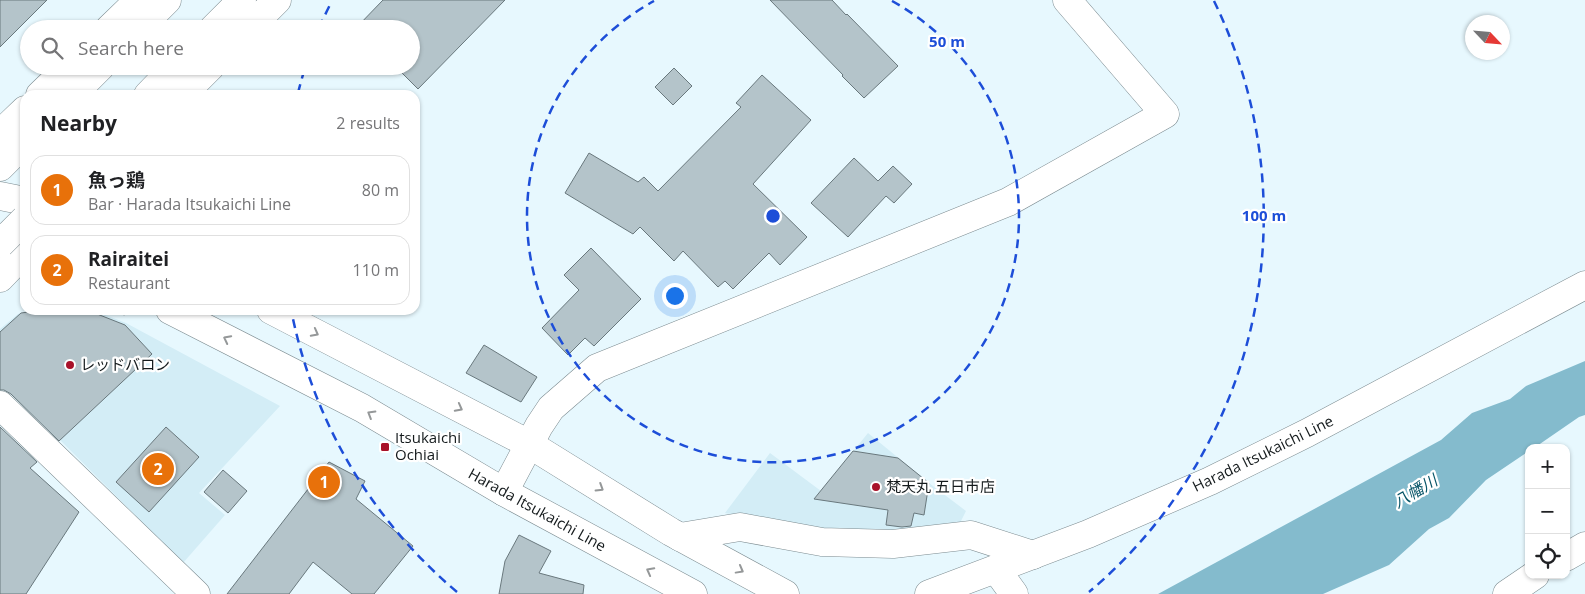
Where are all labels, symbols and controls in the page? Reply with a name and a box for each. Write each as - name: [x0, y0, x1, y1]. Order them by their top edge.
- north arrow: [1465, 15, 1510, 60]
- search box: [20, 20, 420, 75]
- text: 50 m: [929, 31, 965, 51]
- icon: search: [38, 34, 66, 62]
- text: Search here: [78, 35, 184, 61]
- text: Nearby: [40, 109, 117, 137]
- text: 2 results: [336, 112, 400, 134]
- text: 魚っ鶏: [88, 167, 145, 193]
- text: 1: [52, 179, 62, 201]
- text: 80 m: [362, 179, 399, 201]
- text: Bar · Harada Itsukaichi Line: [88, 193, 291, 215]
- text: 100 m: [1242, 205, 1286, 225]
- centre of rings: [764, 207, 782, 225]
- text: Rairaitei: [88, 246, 169, 272]
- text: 2: [52, 259, 62, 281]
- text: 110 m: [353, 259, 399, 281]
- text: Restaurant: [88, 272, 170, 294]
- your location: [662, 283, 688, 309]
- one-way arrow: [309, 327, 318, 337]
- one-way arrow: [223, 335, 232, 345]
- place label: レッドバロン: [80, 354, 170, 374]
- marker: レッドバロン: [64, 359, 76, 371]
- one-way arrow: [454, 401, 463, 411]
- one-way arrow: [368, 410, 377, 420]
- street label: Harada Itsukaichi Line: [1189, 410, 1336, 496]
- place label: Itsukaichi Ochiai: [395, 427, 461, 464]
- marker: Itsukaichi Ochiai: [379, 441, 391, 453]
- map controls: [1525, 444, 1570, 579]
- button: +: [1525, 444, 1570, 489]
- pin: 2: [142, 450, 174, 488]
- pin: 1: [308, 463, 340, 501]
- street label: Harada Itsukaichi Line: [465, 463, 610, 555]
- water label: 八幡川: [1389, 468, 1443, 513]
- place label: 梵天丸 五日市店: [886, 476, 995, 496]
- marker: 梵天丸 五日市店: [870, 481, 882, 493]
- one-way arrow: [594, 482, 603, 491]
- button: −: [1525, 489, 1570, 534]
- button: locate: [1525, 534, 1570, 579]
- one-way arrow: [735, 564, 744, 574]
- one-way arrow: [646, 567, 655, 577]

